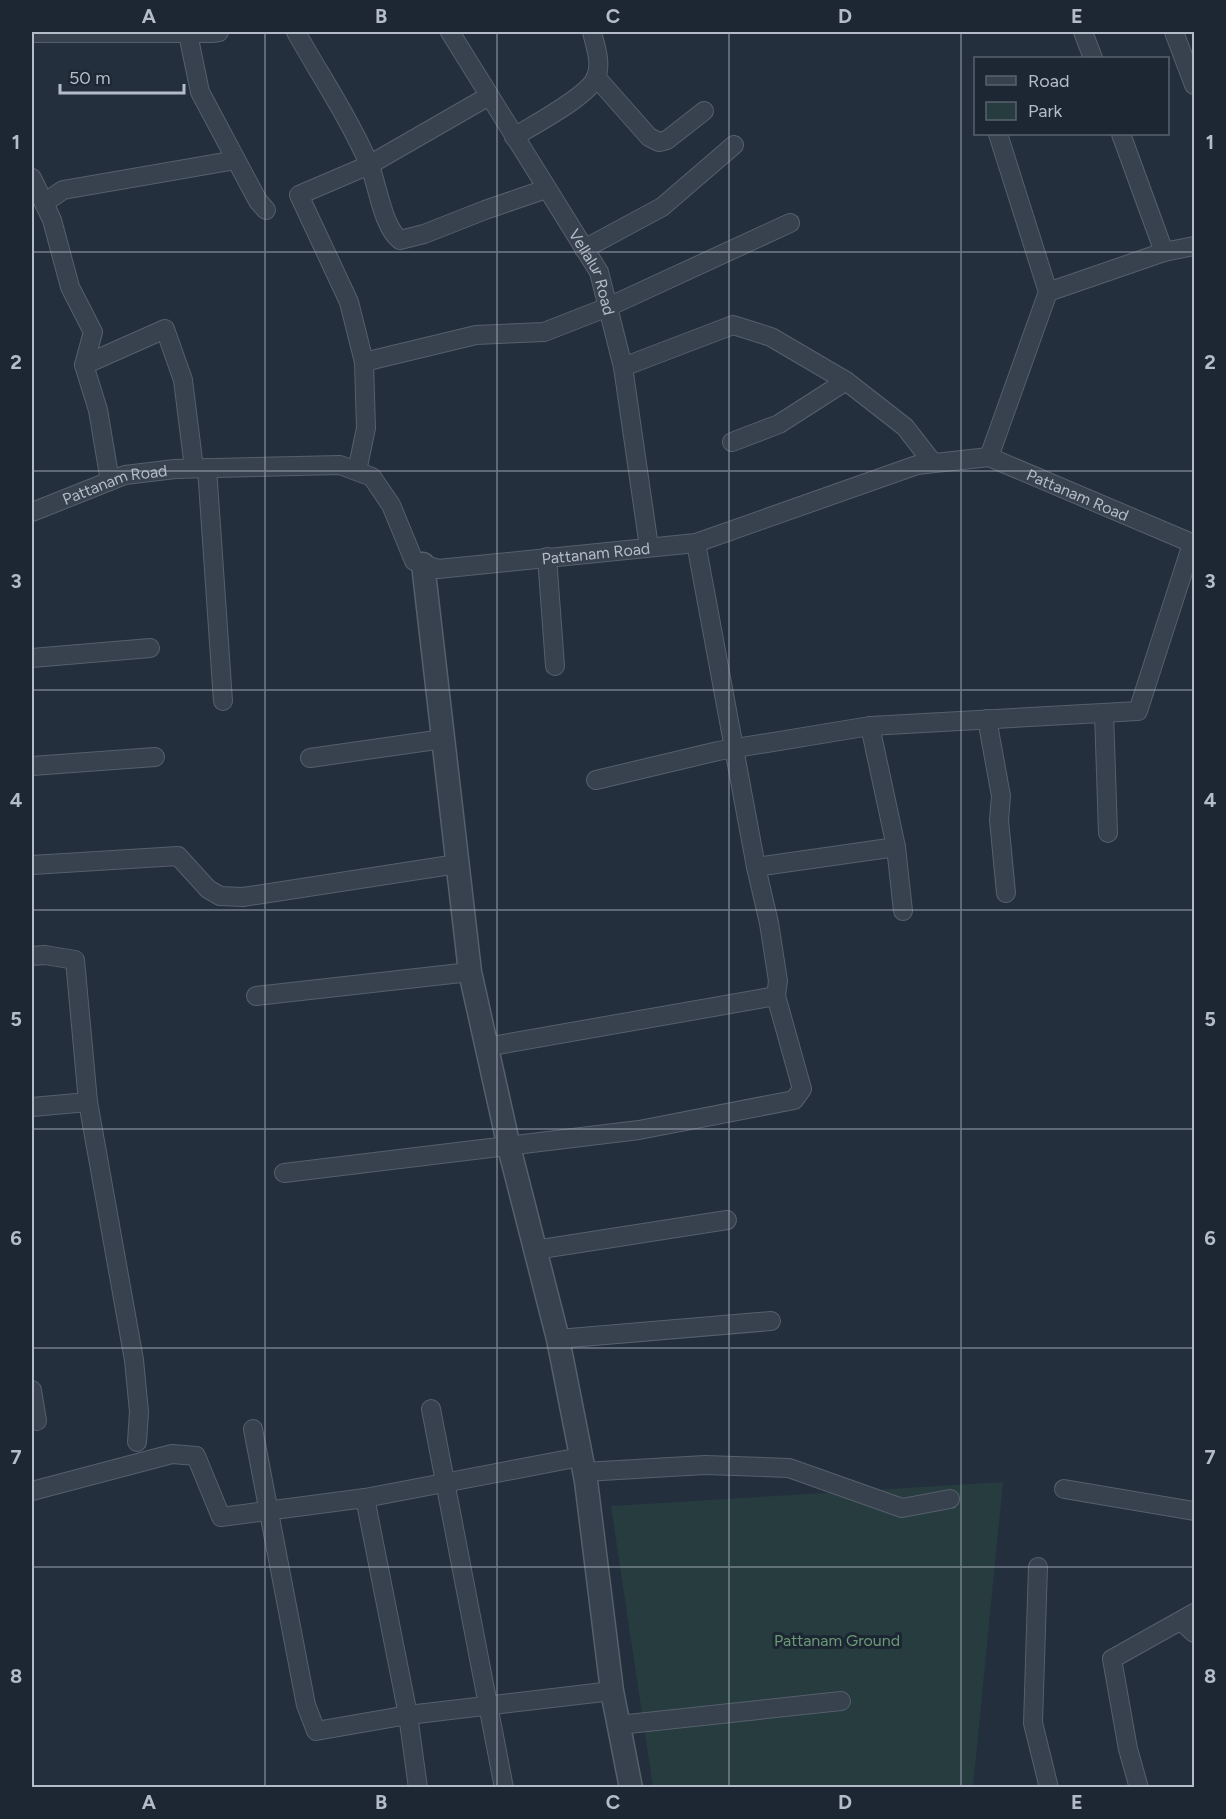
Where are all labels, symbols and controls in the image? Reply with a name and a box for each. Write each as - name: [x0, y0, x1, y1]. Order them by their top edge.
- text: A: [142, 4, 157, 28]
- text: B: [375, 4, 387, 28]
- text: C: [606, 4, 620, 28]
- text: D: [838, 4, 852, 28]
- text: E: [1071, 4, 1083, 28]
- scale bar: [60, 57, 184, 95]
- legend: [974, 57, 1169, 135]
- text: 50 m: [69, 67, 111, 89]
- text: Road: [1028, 70, 1069, 92]
- text: Park: [1028, 100, 1063, 122]
- text: 1: [12, 130, 20, 154]
- text: 1: [1206, 130, 1214, 154]
- street label: Vellalur Road: [565, 226, 619, 317]
- text: 2: [10, 350, 22, 374]
- text: 2: [1204, 350, 1216, 374]
- street label: Pattanam Road: [60, 461, 168, 509]
- street label: Pattanam Road: [1024, 465, 1132, 525]
- street label: Pattanam Road: [541, 539, 651, 569]
- text: 3: [10, 569, 22, 593]
- text: 3: [1204, 569, 1216, 593]
- text: 4: [10, 788, 23, 812]
- text: 4: [1204, 788, 1217, 812]
- text: 5: [10, 1007, 22, 1031]
- text: 5: [1204, 1007, 1216, 1031]
- text: 6: [10, 1226, 22, 1250]
- text: 6: [1204, 1226, 1216, 1250]
- text: 7: [10, 1445, 22, 1469]
- text: 7: [1204, 1445, 1216, 1469]
- park label: Pattanam Ground: [774, 1631, 900, 1650]
- text: 8: [10, 1664, 22, 1688]
- text: 8: [1204, 1664, 1216, 1688]
- text: A: [142, 1790, 157, 1814]
- text: B: [375, 1790, 387, 1814]
- text: C: [606, 1790, 620, 1814]
- text: D: [838, 1790, 852, 1814]
- text: E: [1071, 1790, 1083, 1814]

